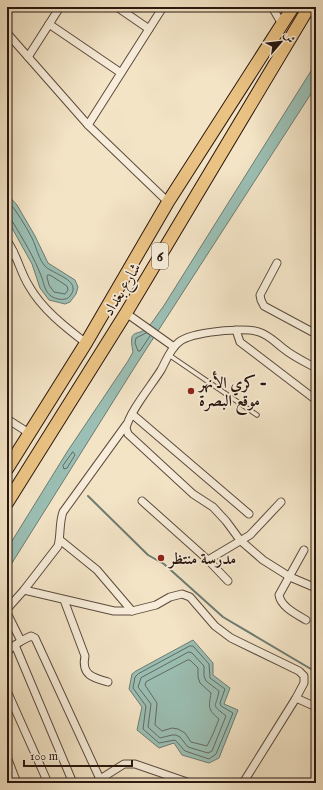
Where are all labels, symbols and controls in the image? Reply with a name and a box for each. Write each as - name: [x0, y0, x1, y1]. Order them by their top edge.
- north arrow: [261, 22, 301, 62]
- text: ش: [280, 30, 298, 46]
- road number: 6: [152, 243, 168, 269]
- street label: شارع بغداد: [99, 260, 148, 321]
- place label: كري الأنهر - موقع البصرة: [197, 371, 267, 416]
- marker: كري الأنهر - موقع البصرة: [186, 386, 196, 396]
- place label: مدرسة منتظر: [167, 550, 236, 570]
- marker: مدرسة منتظر: [156, 553, 166, 563]
- scale bar: [24, 742, 132, 768]
- text: 100 m: [30, 749, 58, 764]

